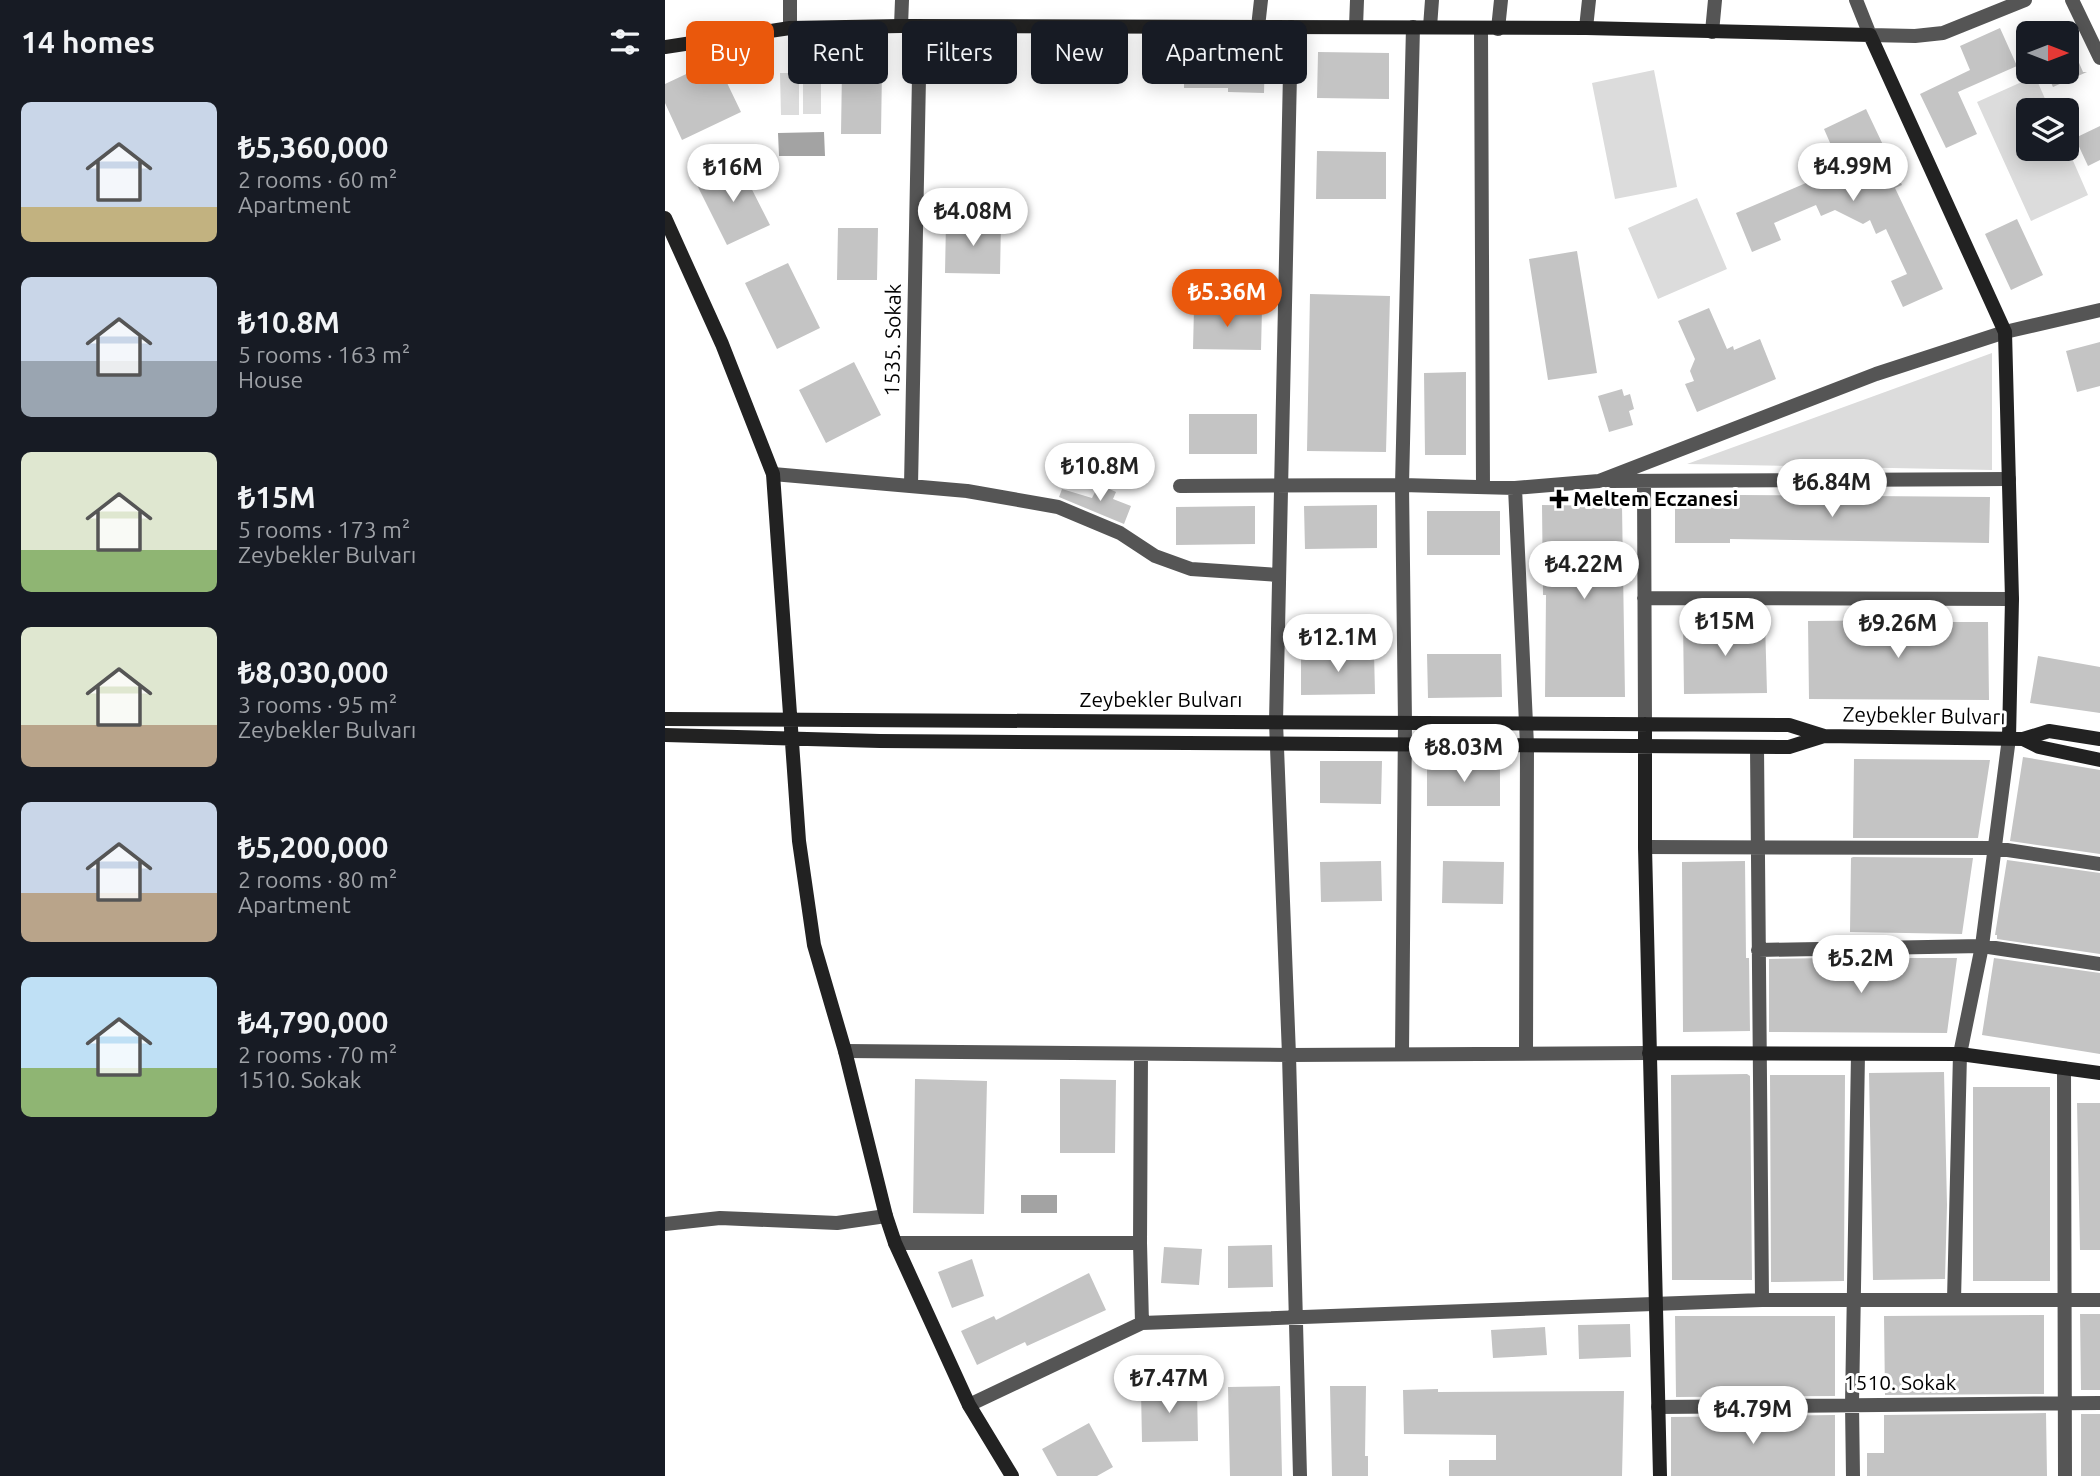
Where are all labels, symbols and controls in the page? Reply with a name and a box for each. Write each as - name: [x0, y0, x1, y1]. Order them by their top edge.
- chip: Buy: [686, 21, 774, 84]
- chip: Rent: [788, 21, 888, 84]
- chip: Filters: [902, 21, 1017, 84]
- chip: New: [1031, 21, 1128, 84]
- chip: Apartment: [1142, 21, 1307, 84]
- north arrow: [2016, 21, 2079, 84]
- map controls: [2016, 21, 2079, 161]
- icon: filters: [606, 23, 644, 61]
- text: 14 homes: [21, 25, 155, 59]
- button: layers: [2016, 98, 2079, 161]
- icon: home: [77, 130, 161, 214]
- text: ₺5,360,000: [238, 130, 388, 164]
- pin: ₺16M: [692, 144, 774, 204]
- pin: ₺4.99M: [1796, 144, 1910, 203]
- text: ₺4.99M: [1814, 153, 1892, 178]
- text: ₺16M: [703, 154, 763, 179]
- text: 2 rooms · 60 m²: [238, 167, 397, 192]
- pin: ₺4.08M: [916, 188, 1030, 248]
- text: Apartment: [238, 192, 351, 217]
- text: ₺4.08M: [934, 198, 1012, 223]
- pin: ₺5.36M: [1170, 270, 1284, 329]
- text: ₺5.36M: [1188, 279, 1266, 304]
- street label: 1535. Sokak: [879, 283, 905, 396]
- icon: home: [77, 305, 161, 389]
- text: ₺10.8M: [238, 305, 340, 339]
- text: 5 rooms · 163 m²: [238, 342, 410, 367]
- text: House: [238, 367, 303, 392]
- pin: ₺10.8M: [1043, 444, 1157, 503]
- text: ₺10.8M: [1061, 453, 1139, 478]
- pin: ₺6.84M: [1775, 460, 1889, 519]
- text: ₺6.84M: [1793, 469, 1871, 494]
- icon: home: [77, 480, 161, 564]
- text: ₺15M: [238, 480, 316, 514]
- place label: Meltem Eczanesi: [1573, 486, 1738, 510]
- marker: Meltem Eczanesi: [1551, 491, 1567, 507]
- text: 5 rooms · 173 m²: [238, 517, 410, 542]
- text: Zeybekler Bulvarı: [238, 542, 416, 567]
- pin: ₺4.22M: [1527, 542, 1641, 601]
- text: ₺4.22M: [1545, 551, 1623, 576]
- pin: ₺15M: [1684, 598, 1766, 658]
- pin: ₺9.26M: [1841, 600, 1955, 660]
- text: ₺15M: [1695, 608, 1755, 633]
- text: ₺9.26M: [1859, 610, 1937, 635]
- pin: ₺12.1M: [1281, 614, 1395, 674]
- text: ₺12.1M: [1299, 624, 1377, 649]
- icon: home: [77, 655, 161, 739]
- text: ₺8,030,000: [238, 655, 388, 689]
- street label: Zeybekler Bulvarı: [1080, 687, 1242, 711]
- text: 3 rooms · 95 m²: [238, 692, 397, 717]
- street label: Zeybekler Bulvarı: [1842, 702, 2006, 728]
- text: Zeybekler Bulvarı: [238, 717, 416, 742]
- pin: ₺8.03M: [1407, 724, 1521, 784]
- text: ₺8.03M: [1425, 734, 1503, 759]
- icon: home: [77, 830, 161, 914]
- text: ₺5,200,000: [238, 830, 388, 864]
- text: 2 rooms · 80 m²: [238, 867, 397, 892]
- text: Apartment: [238, 892, 351, 917]
- pin: ₺5.2M: [1812, 936, 1910, 995]
- text: ₺5.2M: [1828, 945, 1894, 970]
- icon: home: [77, 1005, 161, 1089]
- text: ₺4,790,000: [238, 1005, 388, 1039]
- text: 2 rooms · 70 m²: [238, 1042, 397, 1067]
- text: 1510. Sokak: [238, 1067, 361, 1092]
- pin: ₺7.47M: [1112, 1356, 1226, 1415]
- text: ₺7.47M: [1130, 1365, 1208, 1390]
- street label: 1510. Sokak: [1844, 1370, 1957, 1394]
- pin: ₺4.79M: [1696, 1386, 1810, 1446]
- text: ₺4.79M: [1714, 1396, 1792, 1421]

